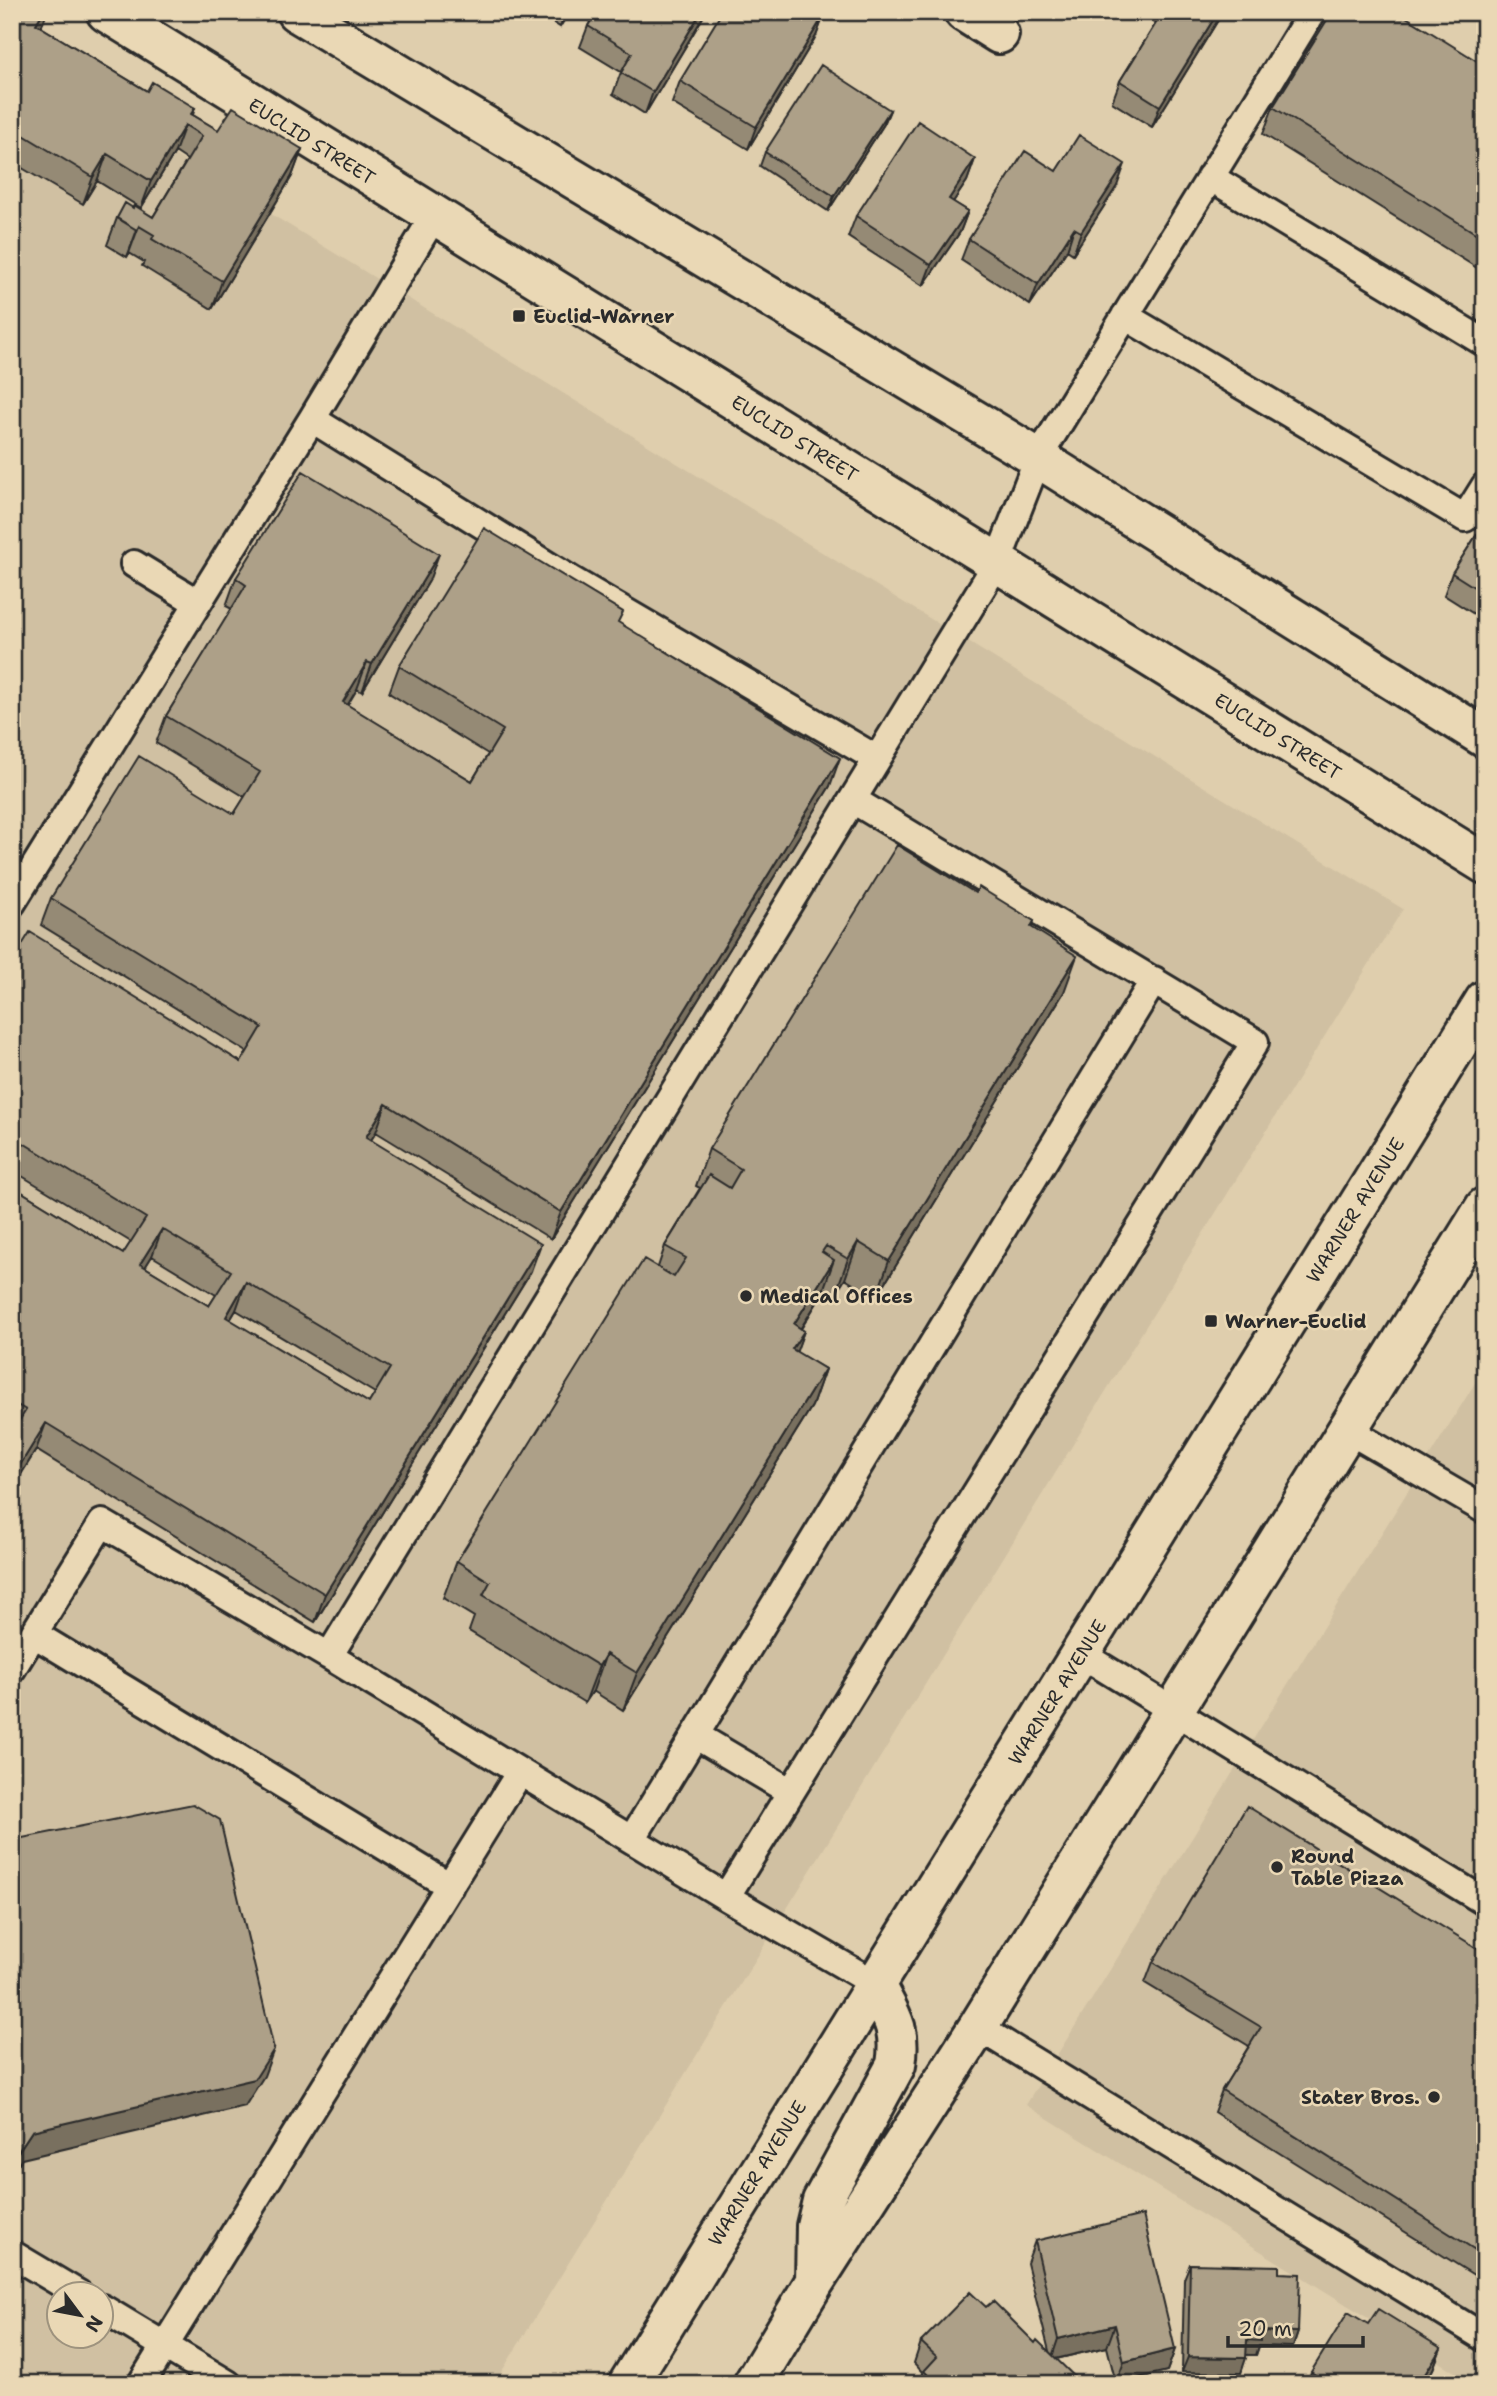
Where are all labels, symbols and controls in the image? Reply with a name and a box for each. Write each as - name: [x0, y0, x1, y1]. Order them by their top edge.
- street label: EUCLID STREET: [244, 92, 380, 191]
- place label: Euclid-Warner: [533, 304, 675, 329]
- marker: Euclid-Warner: [511, 308, 527, 324]
- street label: EUCLID STREET: [727, 389, 863, 488]
- street label: EUCLID STREET: [1210, 687, 1346, 786]
- street label: WARNER AVENUE: [1301, 1133, 1410, 1288]
- place label: Medical Offices: [760, 1284, 913, 1309]
- marker: Medical Offices: [738, 1288, 754, 1304]
- place label: Warner-Euclid: [1225, 1309, 1367, 1334]
- marker: Warner-Euclid: [1203, 1313, 1219, 1329]
- street label: WARNER AVENUE: [1003, 1615, 1112, 1770]
- place label: Round Table Pizza: [1291, 1844, 1403, 1891]
- marker: Round Table Pizza: [1269, 1859, 1285, 1875]
- place label: Stater Bros.: [1301, 2085, 1420, 2110]
- marker: Stater Bros.: [1426, 2089, 1442, 2105]
- street label: WARNER AVENUE: [703, 2096, 812, 2251]
- north arrow: [46, 2280, 116, 2350]
- scale bar: [1228, 2305, 1362, 2349]
- text: N: [79, 2311, 109, 2337]
- text: 20 m: [1238, 2315, 1292, 2343]

